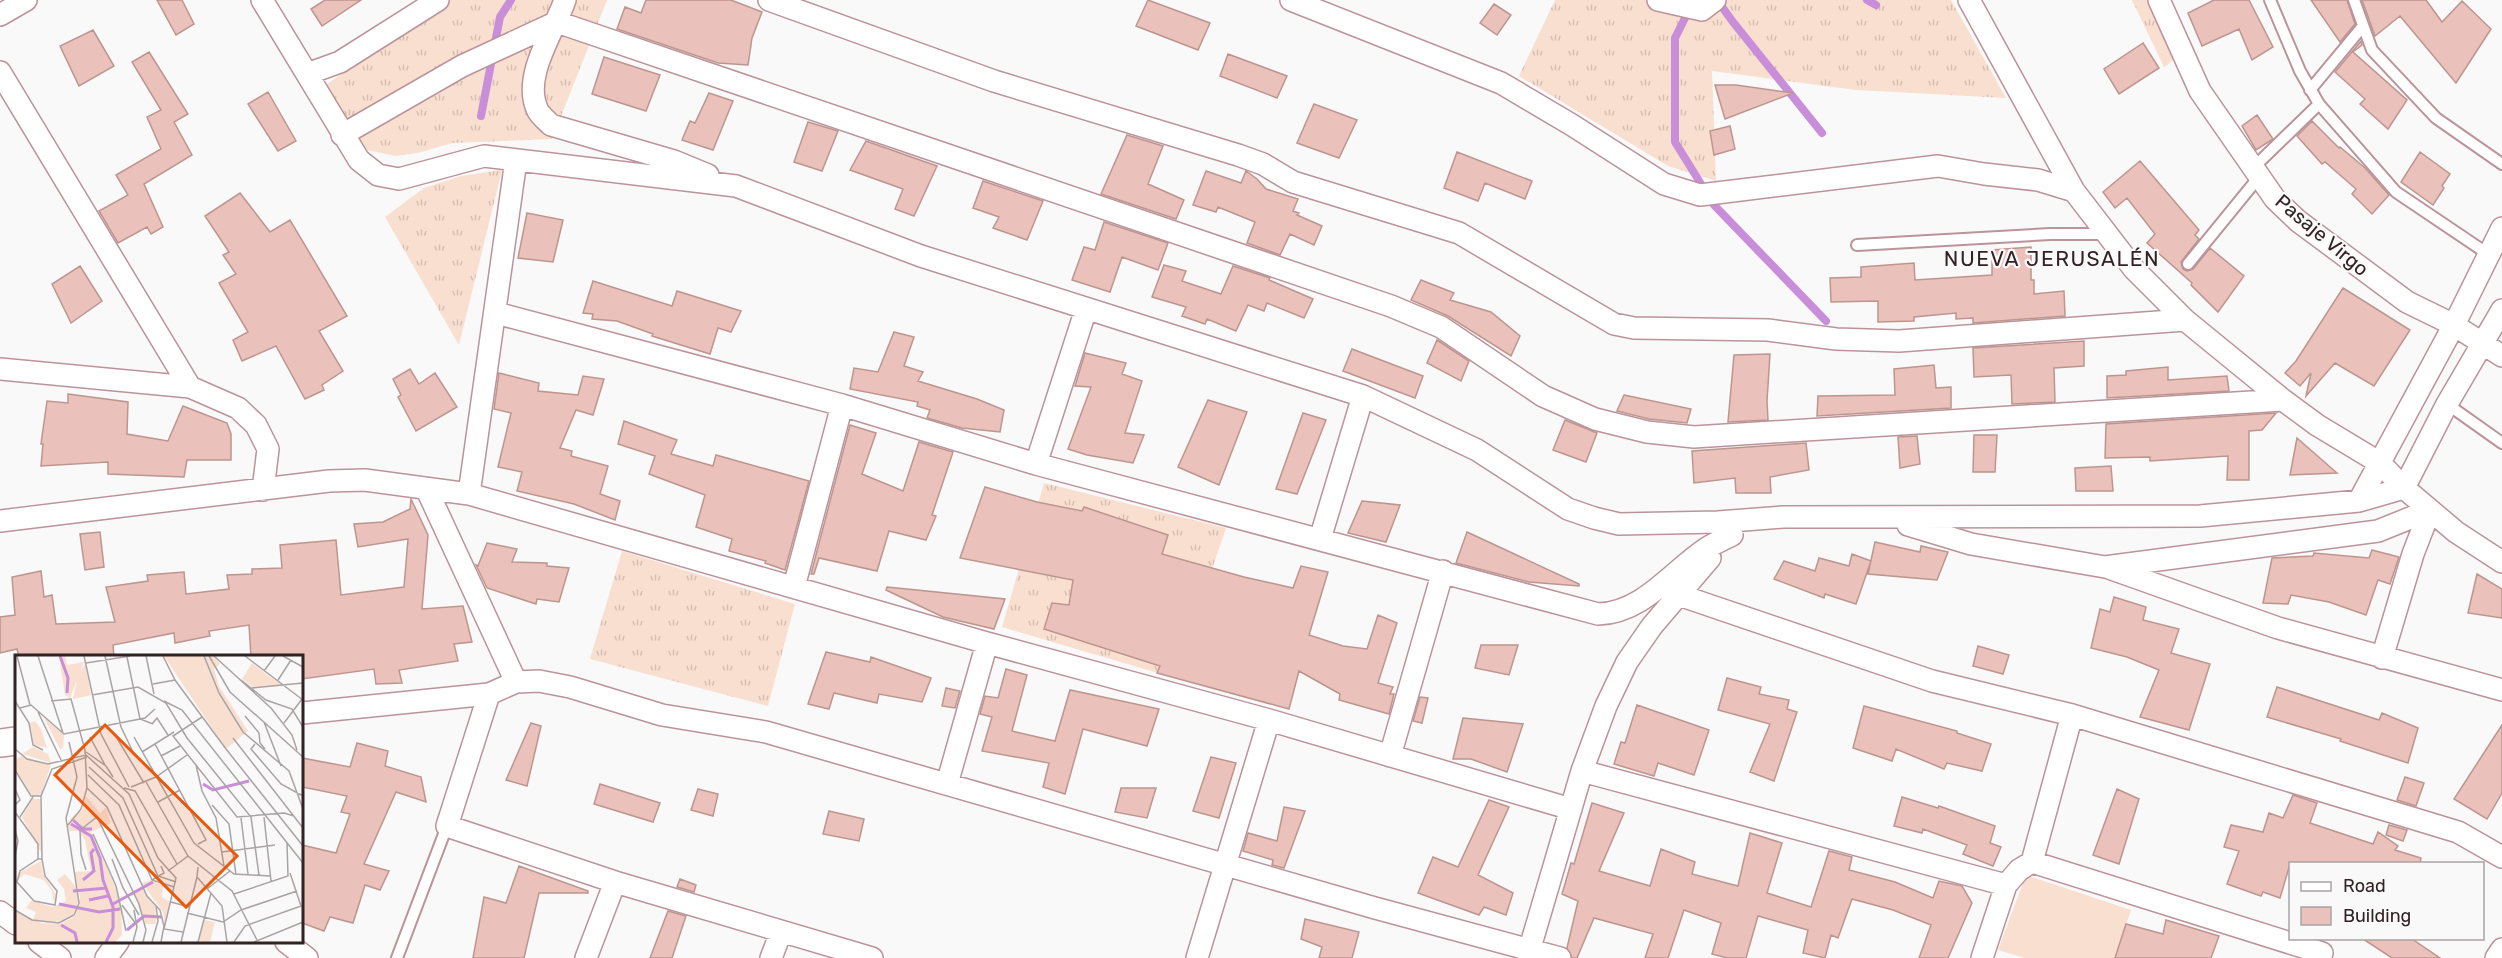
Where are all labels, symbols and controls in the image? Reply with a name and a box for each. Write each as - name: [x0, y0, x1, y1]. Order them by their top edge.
- street label: Pasaje Virgo: [2270, 189, 2374, 281]
- district label: NUEVA JERUSALÉN: [1944, 246, 2160, 271]
- inset map: [15, 655, 303, 943]
- legend: [2289, 862, 2484, 940]
- text: Road: [2343, 875, 2386, 897]
- text: Building: [2343, 905, 2411, 927]

